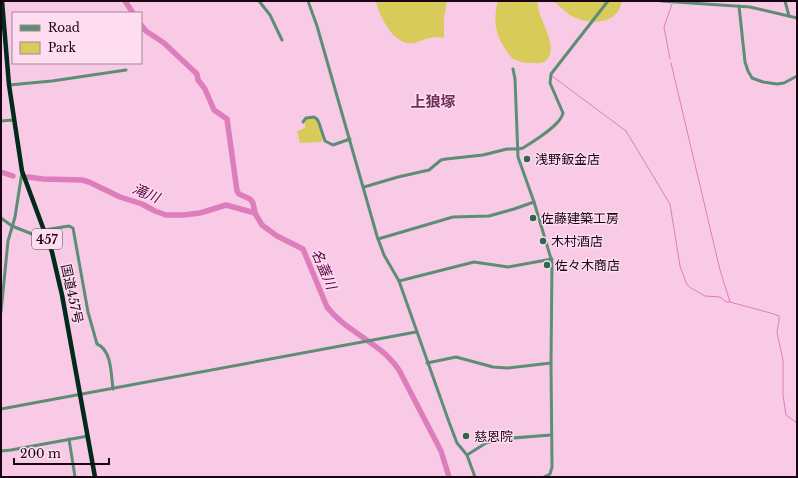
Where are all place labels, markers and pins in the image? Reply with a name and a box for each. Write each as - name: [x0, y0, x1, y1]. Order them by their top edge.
- place label: 浅野鈑金店: [535, 151, 600, 168]
- marker: 浅野鈑金店: [522, 154, 532, 164]
- place label: 佐藤建築工房: [541, 210, 619, 227]
- marker: 佐藤建築工房: [528, 213, 538, 223]
- place label: 木村酒店: [551, 233, 603, 250]
- marker: 木村酒店: [538, 236, 548, 246]
- place label: 佐々木商店: [555, 257, 620, 274]
- marker: 佐々木商店: [542, 260, 552, 270]
- place label: 慈恩院: [474, 428, 513, 445]
- marker: 慈恩院: [461, 431, 471, 441]

